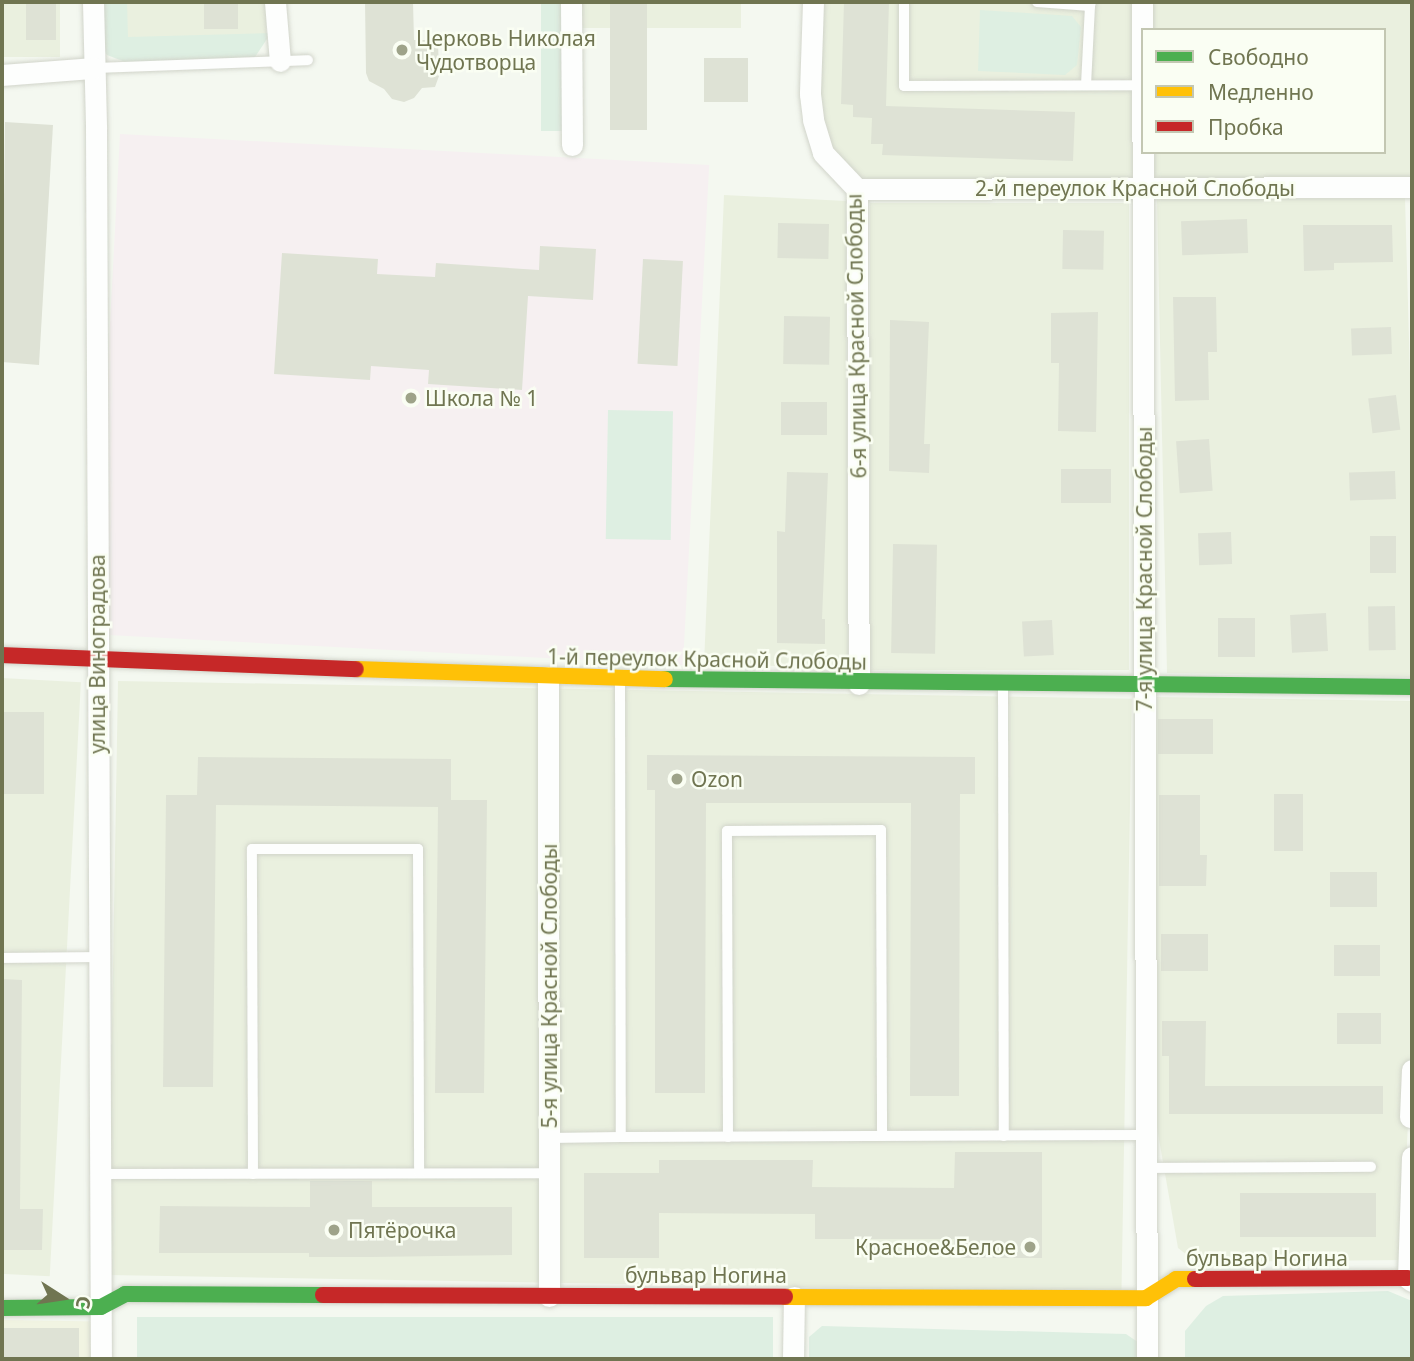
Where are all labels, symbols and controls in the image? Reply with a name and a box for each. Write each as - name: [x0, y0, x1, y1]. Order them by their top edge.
- place label: Церковь Николая Чудотворца: [416, 25, 596, 75]
- legend: [1141, 28, 1386, 154]
- marker: Церковь Николая Чудотворца: [394, 42, 410, 58]
- text: Свободно: [1208, 43, 1309, 71]
- text: Медленно: [1208, 78, 1314, 106]
- text: Пробка: [1208, 113, 1284, 141]
- street label: 2-й переулок Красной Слободы: [975, 175, 1295, 201]
- street label: 6-я улица Красной Слободы: [841, 193, 871, 479]
- place label: Школа № 1: [425, 385, 538, 411]
- marker: Школа № 1: [403, 390, 419, 406]
- street label: 7-я улица Красной Слободы: [1131, 427, 1157, 711]
- street label: улица Виноградова: [84, 554, 110, 754]
- street label: 1-й переулок Красной Слободы: [547, 644, 867, 674]
- place label: Ozon: [691, 766, 743, 792]
- marker: Ozon: [669, 771, 685, 787]
- street label: 5-я улица Красной Слободы: [536, 844, 562, 1128]
- place label: Пятёрочка: [348, 1217, 456, 1243]
- marker: Пятёрочка: [326, 1222, 342, 1238]
- place label: Красное&Белое: [855, 1234, 1016, 1260]
- marker: Красное&Белое: [1022, 1239, 1038, 1255]
- street label: бульвар Ногина: [1186, 1245, 1348, 1271]
- street label: бульвар Ногина: [625, 1262, 787, 1288]
- north arrow: [28, 1263, 98, 1333]
- text: С: [70, 1294, 98, 1311]

